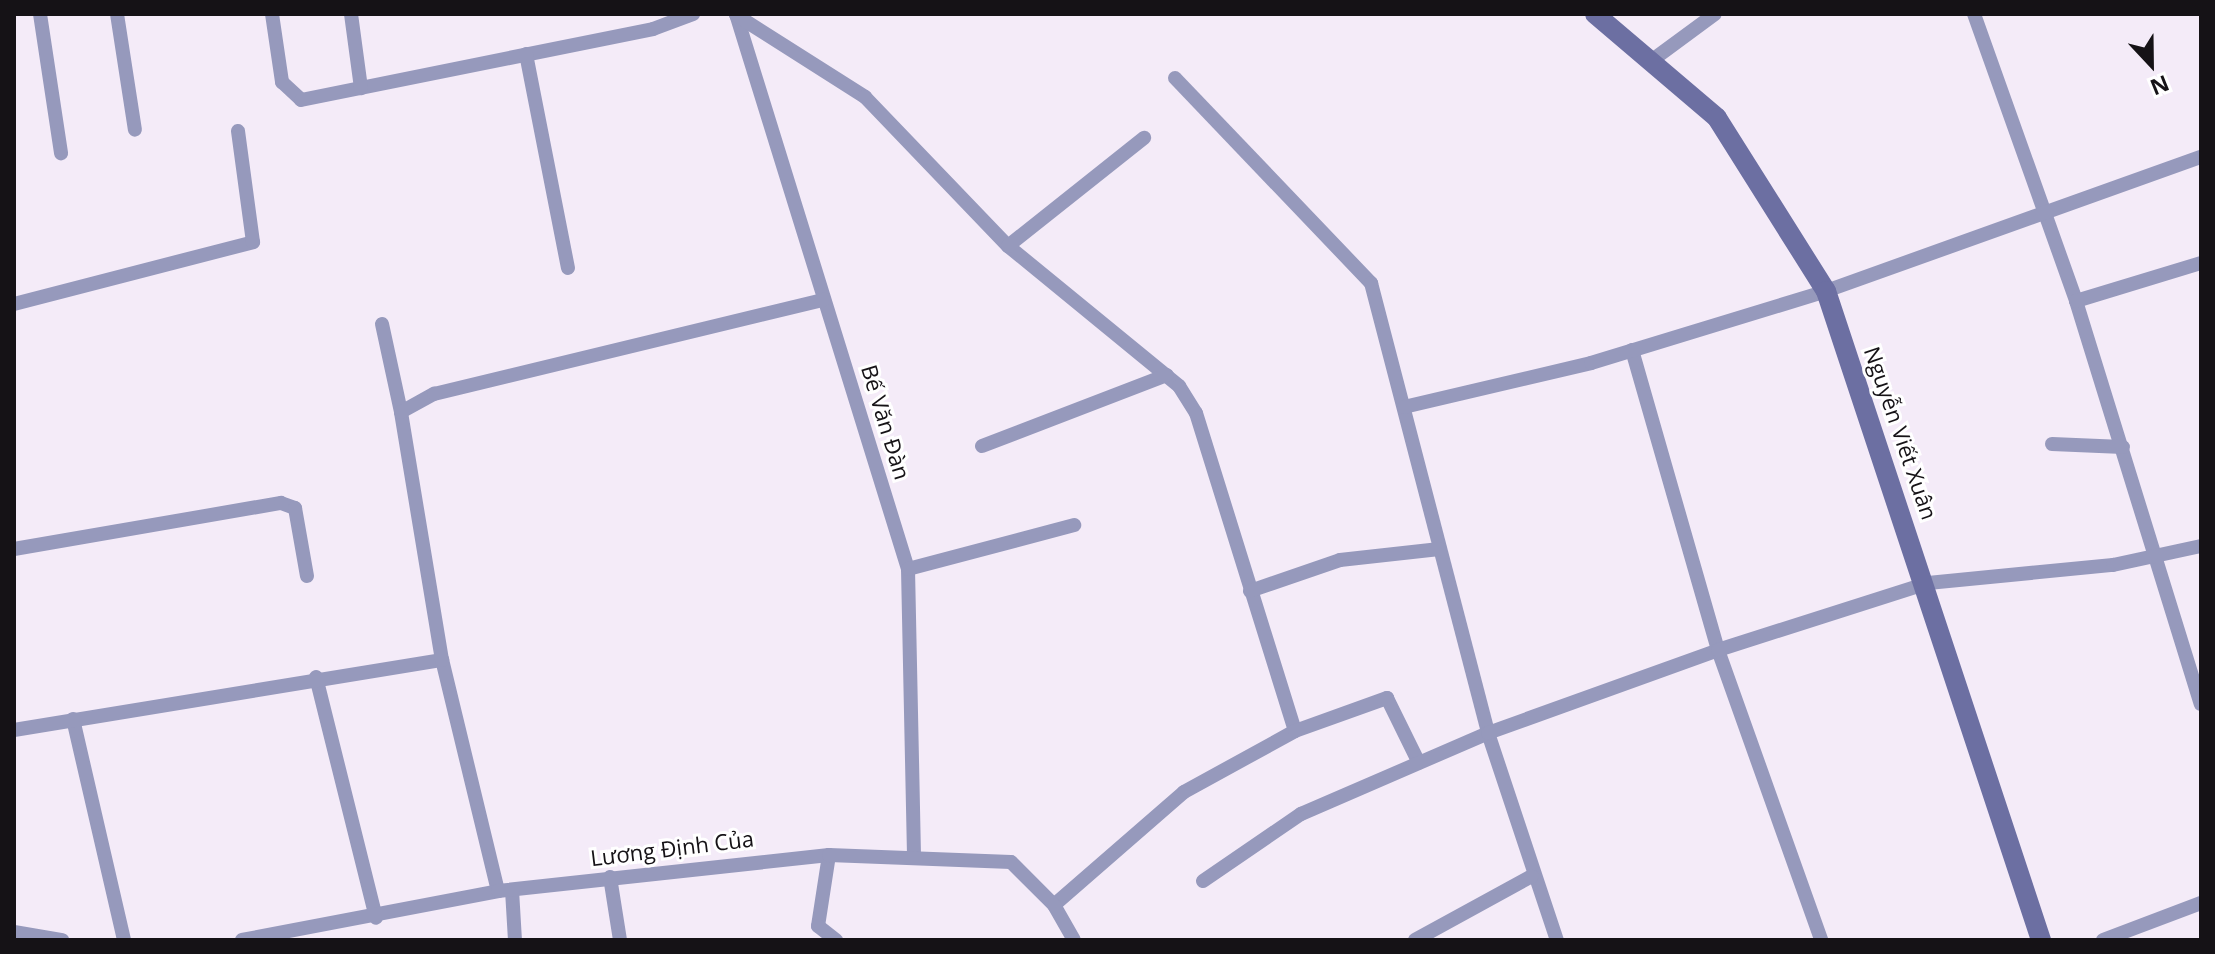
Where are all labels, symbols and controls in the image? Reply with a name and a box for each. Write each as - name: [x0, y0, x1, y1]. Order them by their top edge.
- north arrow: [2111, 24, 2191, 104]
- text: N: [2146, 69, 2174, 104]
- street label: Nguyễn Viết Xuân: [1859, 343, 1943, 523]
- street label: Bế Văn Đàn: [856, 361, 916, 483]
- street label: Lương Định Của: [589, 825, 755, 871]

